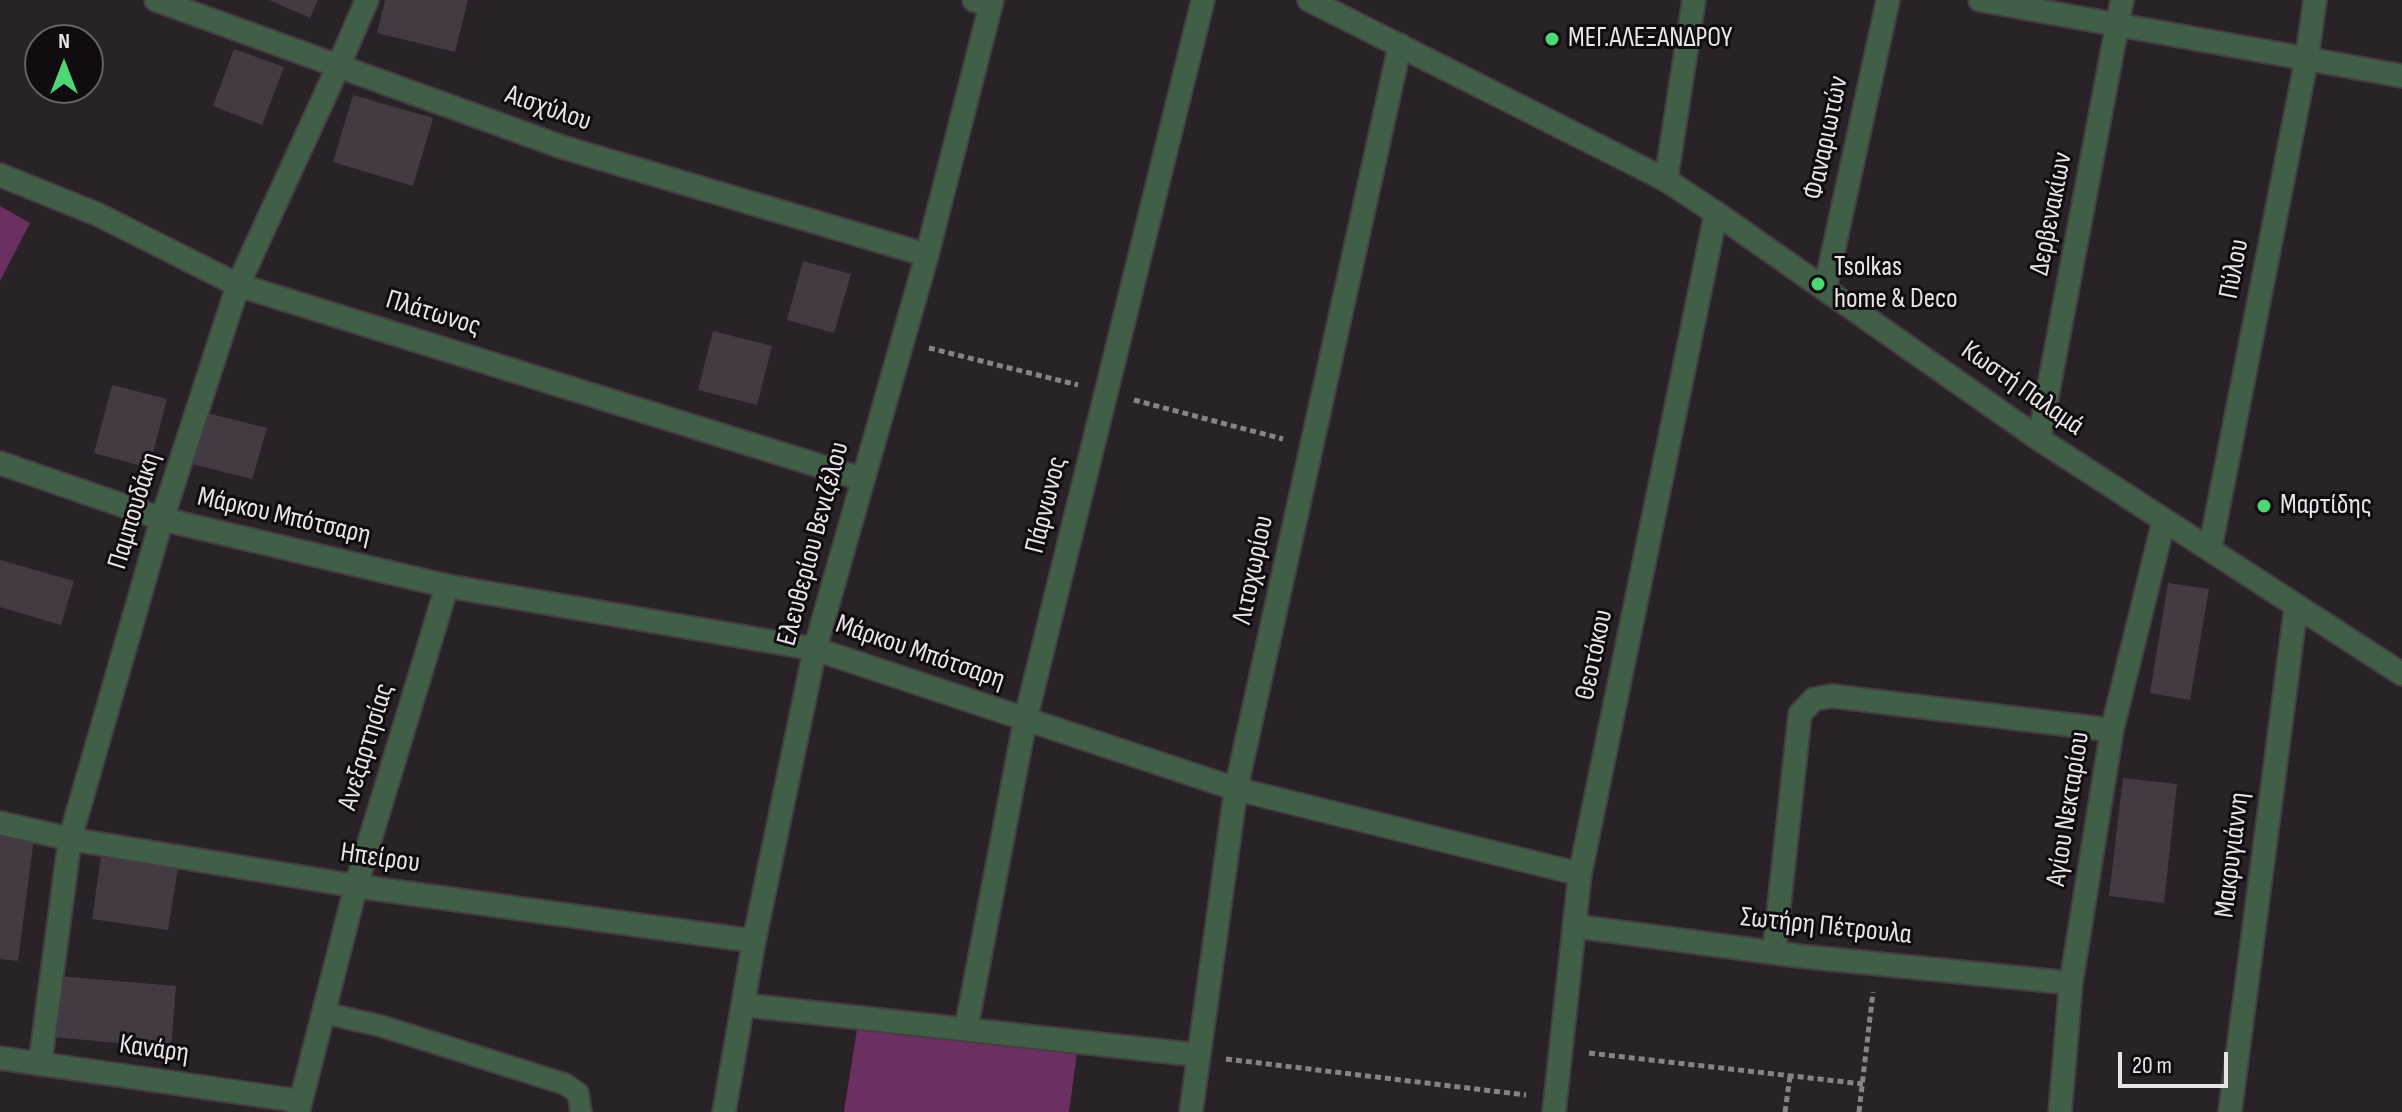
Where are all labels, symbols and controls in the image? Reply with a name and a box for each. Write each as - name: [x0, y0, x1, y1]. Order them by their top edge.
- place label: ΜΕΓ.ΑΛΕΞΑΝΔΡΟΥ: [1568, 22, 1732, 56]
- north arrow: [24, 24, 104, 104]
- text: N: [58, 28, 70, 55]
- marker: ΜΕΓ.ΑΛΕΞΑΝΔΡΟΥ: [1543, 30, 1561, 48]
- street label: Φαναριωτών: [1798, 73, 1856, 203]
- street label: Αισχύλου: [501, 79, 595, 139]
- street label: Δερβενακίων: [2024, 150, 2080, 278]
- street label: Πύλου: [2213, 236, 2257, 302]
- place label: Tsolkas home & Deco: [1834, 251, 1958, 317]
- marker: Tsolkas home & Deco: [1809, 275, 1827, 293]
- street label: Πλάτωνος: [382, 284, 484, 344]
- street label: Κωστή Παλαμά: [1954, 335, 2090, 443]
- street label: Ελευθερίου Βενιζέλου: [771, 438, 857, 650]
- street label: Παμπουδάκη: [101, 449, 169, 573]
- street label: Πάρνωνος: [1019, 453, 1075, 557]
- street label: Μάρκου Μπότσαρη: [194, 481, 374, 553]
- place label: Μαρτίδης: [2280, 489, 2372, 523]
- marker: Μαρτίδης: [2255, 497, 2273, 515]
- street label: Λιτοχωρίου: [1226, 513, 1282, 627]
- street label: Θεοτόκου: [1569, 607, 1621, 703]
- street label: Μάρκου Μπότσαρη: [831, 608, 1009, 698]
- street label: Ανεξαρτησίας: [332, 680, 402, 814]
- street label: Αγίου Νεκταρίου: [2040, 729, 2098, 889]
- street label: Μακρυγιάννη: [2209, 790, 2257, 920]
- street label: Ηπείρου: [338, 837, 422, 881]
- street label: Σωτήρη Πέτρουλα: [1739, 901, 1913, 953]
- street label: Κανάρη: [117, 1028, 191, 1072]
- scale bar: [2122, 1036, 2232, 1086]
- text: 20 m: [2132, 1051, 2172, 1080]

